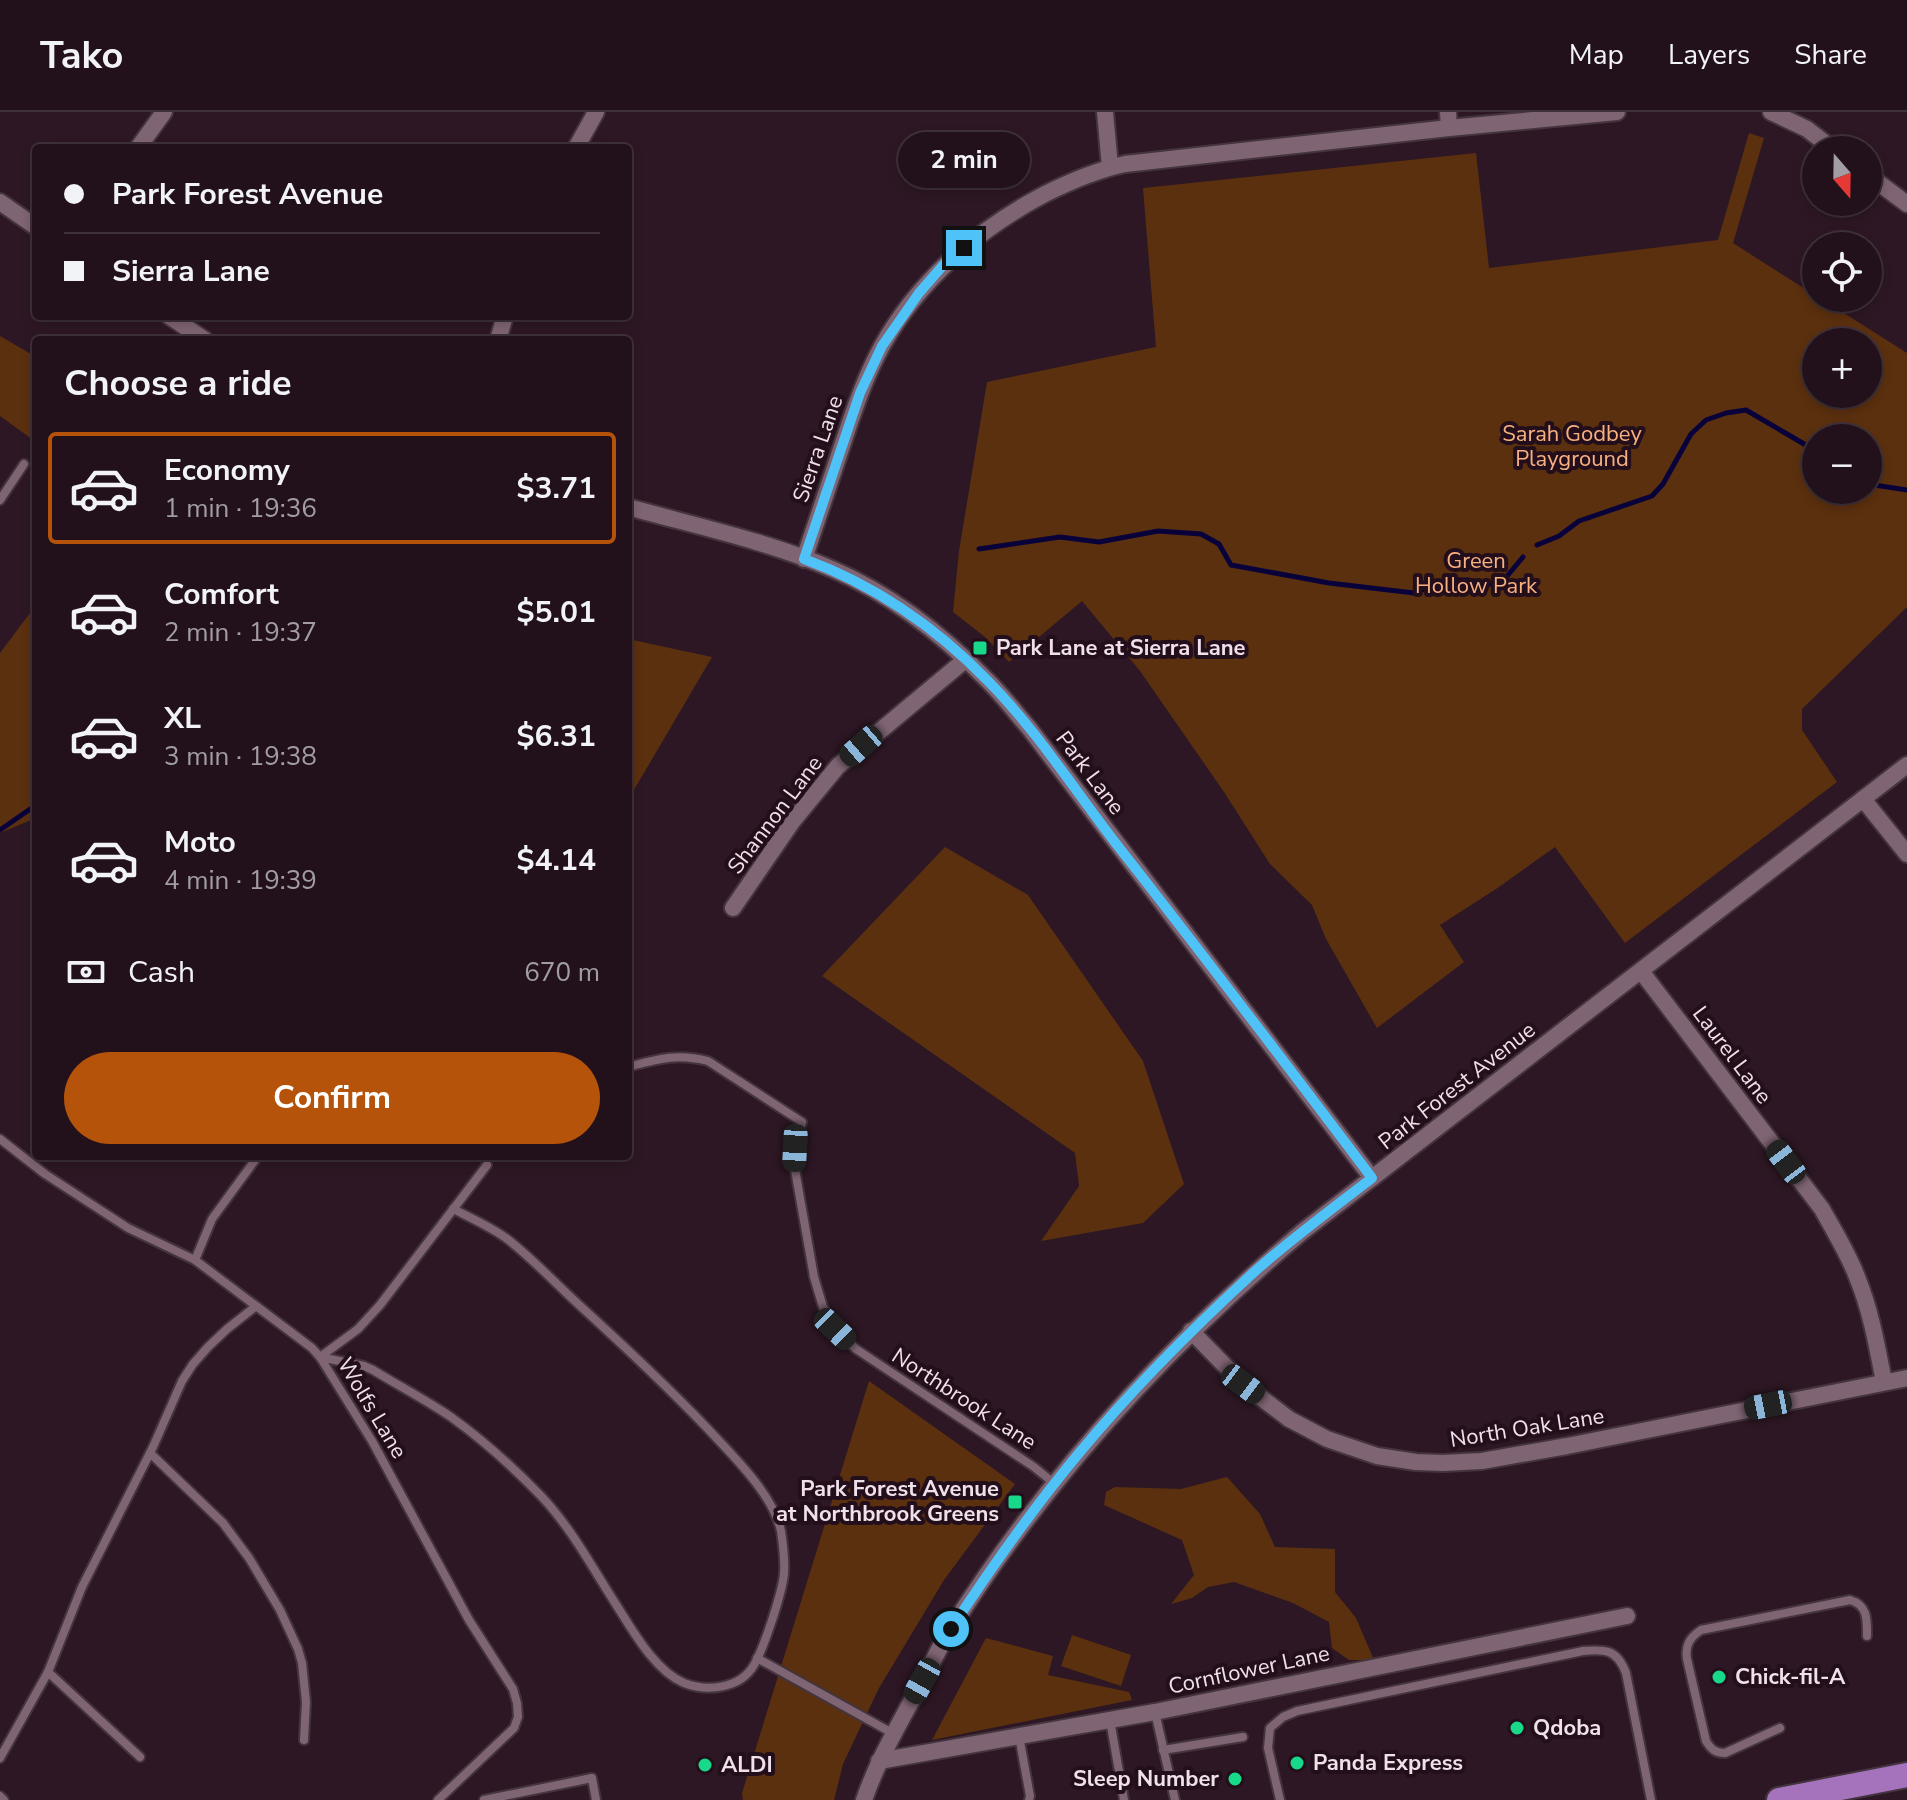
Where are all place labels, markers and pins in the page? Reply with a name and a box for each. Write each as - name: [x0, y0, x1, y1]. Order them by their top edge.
- place label: Park Lane at Sierra Lane: [996, 633, 1246, 663]
- marker: Park Lane at Sierra Lane: [971, 639, 989, 657]
- place label: Park Forest Avenue at Northbrook Greens: [776, 1474, 999, 1529]
- marker: Park Forest Avenue at Northbrook Greens: [1006, 1493, 1024, 1511]
- place label: Chick-fil-A: [1735, 1662, 1846, 1692]
- marker: Chick-fil-A: [1710, 1668, 1728, 1686]
- place label: Qdoba: [1533, 1713, 1601, 1743]
- marker: Qdoba: [1508, 1719, 1526, 1737]
- place label: Panda Express: [1313, 1748, 1463, 1778]
- place label: ALDI: [721, 1750, 773, 1780]
- marker: Panda Express: [1288, 1754, 1306, 1772]
- marker: ALDI: [696, 1756, 714, 1774]
- place label: Sleep Number: [1073, 1764, 1219, 1794]
- marker: Sleep Number: [1226, 1770, 1244, 1788]

